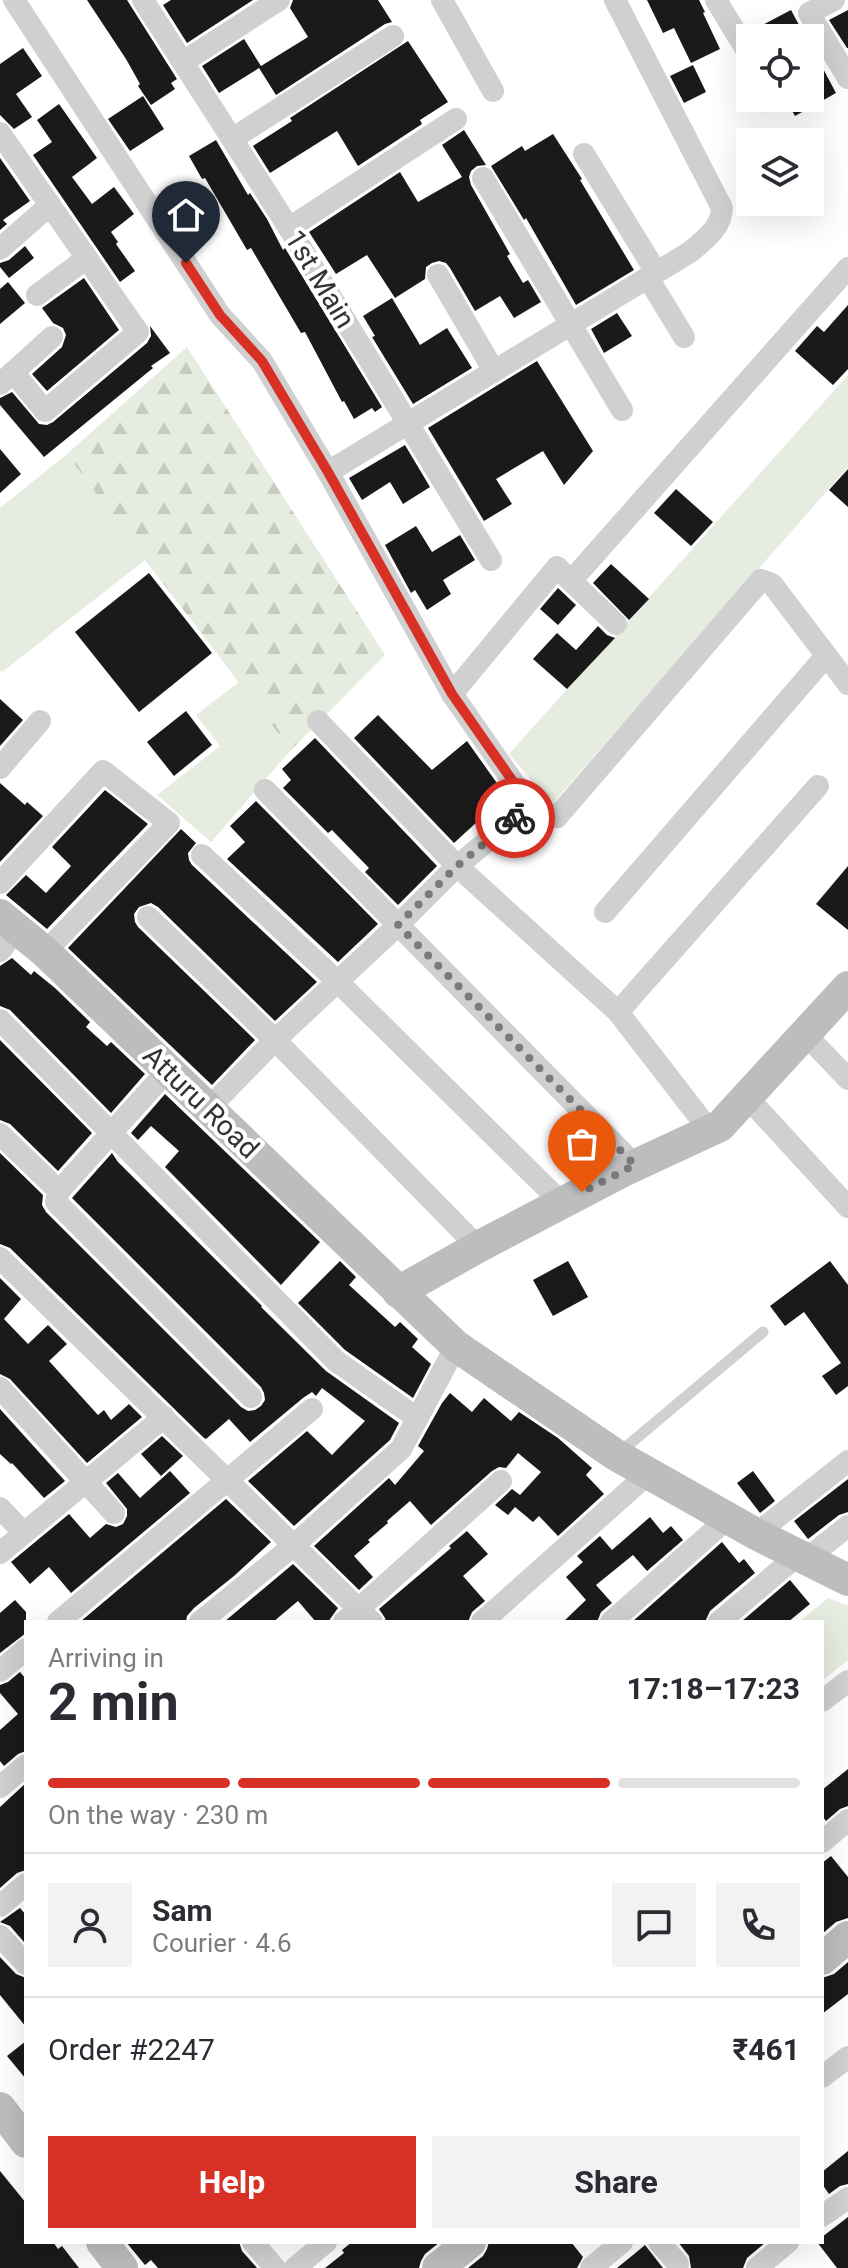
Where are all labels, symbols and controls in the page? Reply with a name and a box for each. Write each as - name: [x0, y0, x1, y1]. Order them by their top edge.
- map controls: [736, 24, 824, 216]
- button: locate: [736, 24, 824, 112]
- button: layers: [736, 128, 824, 216]
- pin: [152, 181, 220, 263]
- icon: home: [164, 193, 208, 237]
- street label: 1st Main: [278, 224, 362, 334]
- courier: [475, 778, 555, 858]
- icon: bike: [493, 796, 537, 840]
- street label: Atturu Road: [136, 1039, 266, 1165]
- pin: [548, 1110, 616, 1192]
- icon: bag: [560, 1122, 604, 1166]
- text: Arriving in: [48, 1643, 164, 1673]
- text: 17:18–17:23: [626, 1671, 800, 1706]
- text: 2 min: [48, 1672, 179, 1733]
- text: On the way · 230 m: [48, 1800, 268, 1830]
- button: person: [48, 1883, 132, 1967]
- button: chat: [612, 1883, 696, 1967]
- button: phone: [716, 1883, 800, 1967]
- text: Sam: [152, 1893, 213, 1928]
- text: Courier · 4.6: [152, 1928, 292, 1958]
- text: Order #2247: [48, 2032, 215, 2067]
- text: ₹461: [733, 2032, 800, 2067]
- button: Help: [48, 2136, 416, 2228]
- button: Share: [432, 2136, 800, 2228]

